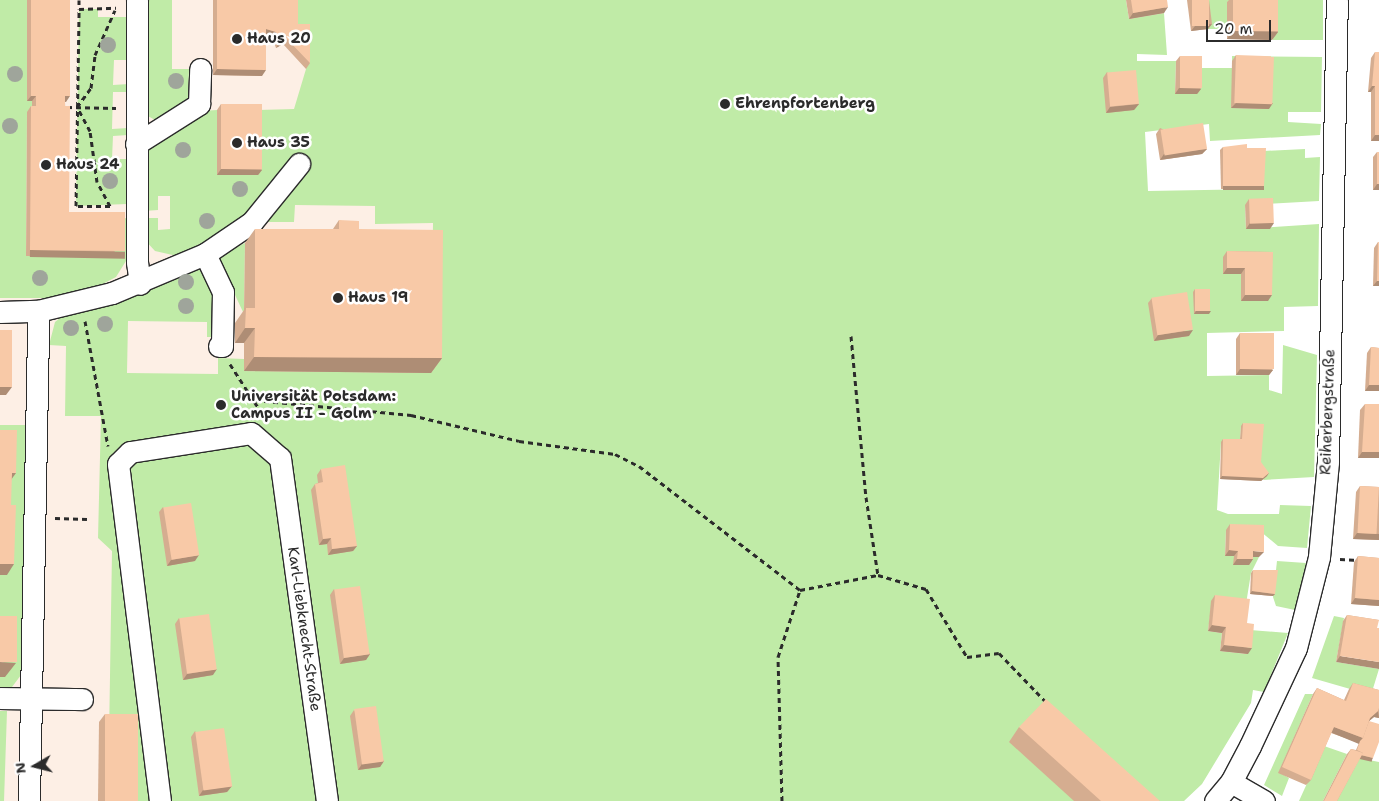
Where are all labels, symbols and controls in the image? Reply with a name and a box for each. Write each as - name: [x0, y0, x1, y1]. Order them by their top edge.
- scale bar: [1209, 10, 1274, 42]
- text: 20 m: [1214, 19, 1253, 39]
- place label: Haus 20: [247, 30, 311, 48]
- marker: Haus 20: [231, 33, 243, 45]
- place label: Ehrenpfortenberg: [735, 95, 875, 113]
- marker: Ehrenpfortenberg: [719, 98, 731, 110]
- place label: Haus 35: [247, 134, 310, 152]
- marker: Haus 35: [231, 137, 243, 149]
- place label: Haus 24: [56, 156, 120, 174]
- marker: Haus 24: [40, 159, 52, 171]
- place label: Haus 19: [348, 289, 408, 307]
- marker: Haus 19: [332, 292, 344, 304]
- street label: Reiherbergstraße: [1317, 349, 1339, 475]
- place label: Universität Potsdam: Campus II - Golm: [231, 387, 396, 422]
- marker: Universität Potsdam: Campus II - Golm: [215, 399, 227, 411]
- street label: Karl-Liebknecht-Straße: [284, 546, 324, 712]
- north arrow: [10, 741, 60, 791]
- text: N: [10, 761, 30, 775]

